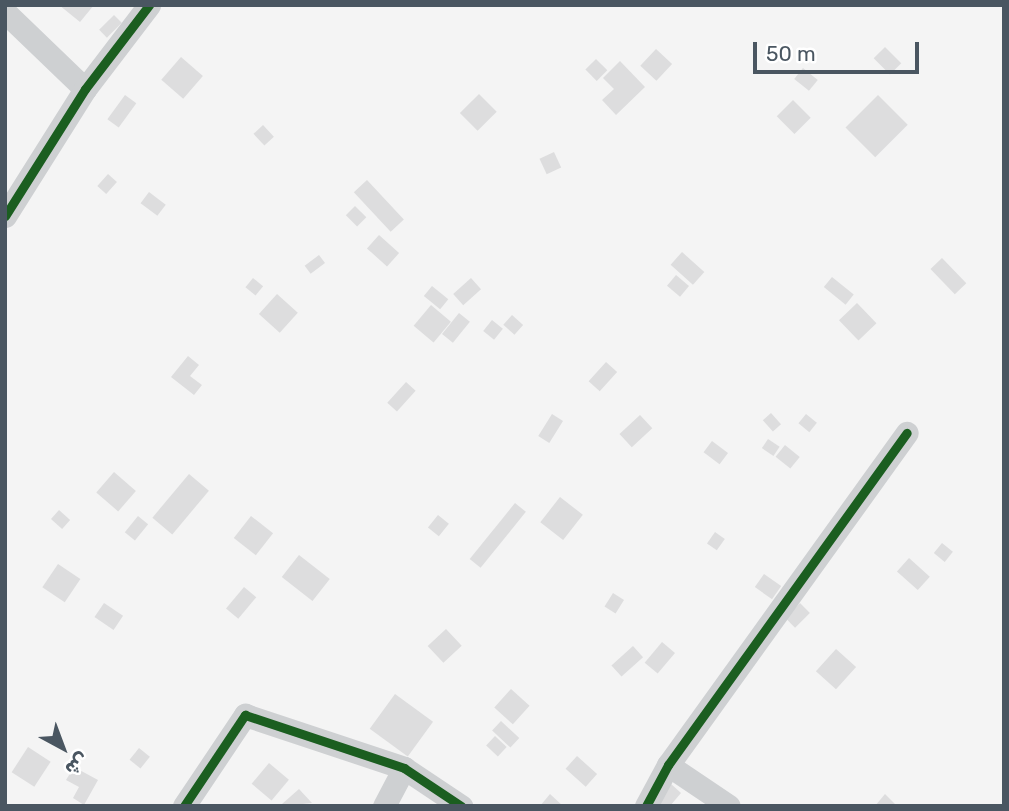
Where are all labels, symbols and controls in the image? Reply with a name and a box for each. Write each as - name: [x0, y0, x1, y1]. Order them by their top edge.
- scale bar: [757, 28, 923, 72]
- text: 50 m: [766, 41, 816, 66]
- north arrow: [28, 713, 98, 783]
- text: ش: [60, 748, 94, 781]

